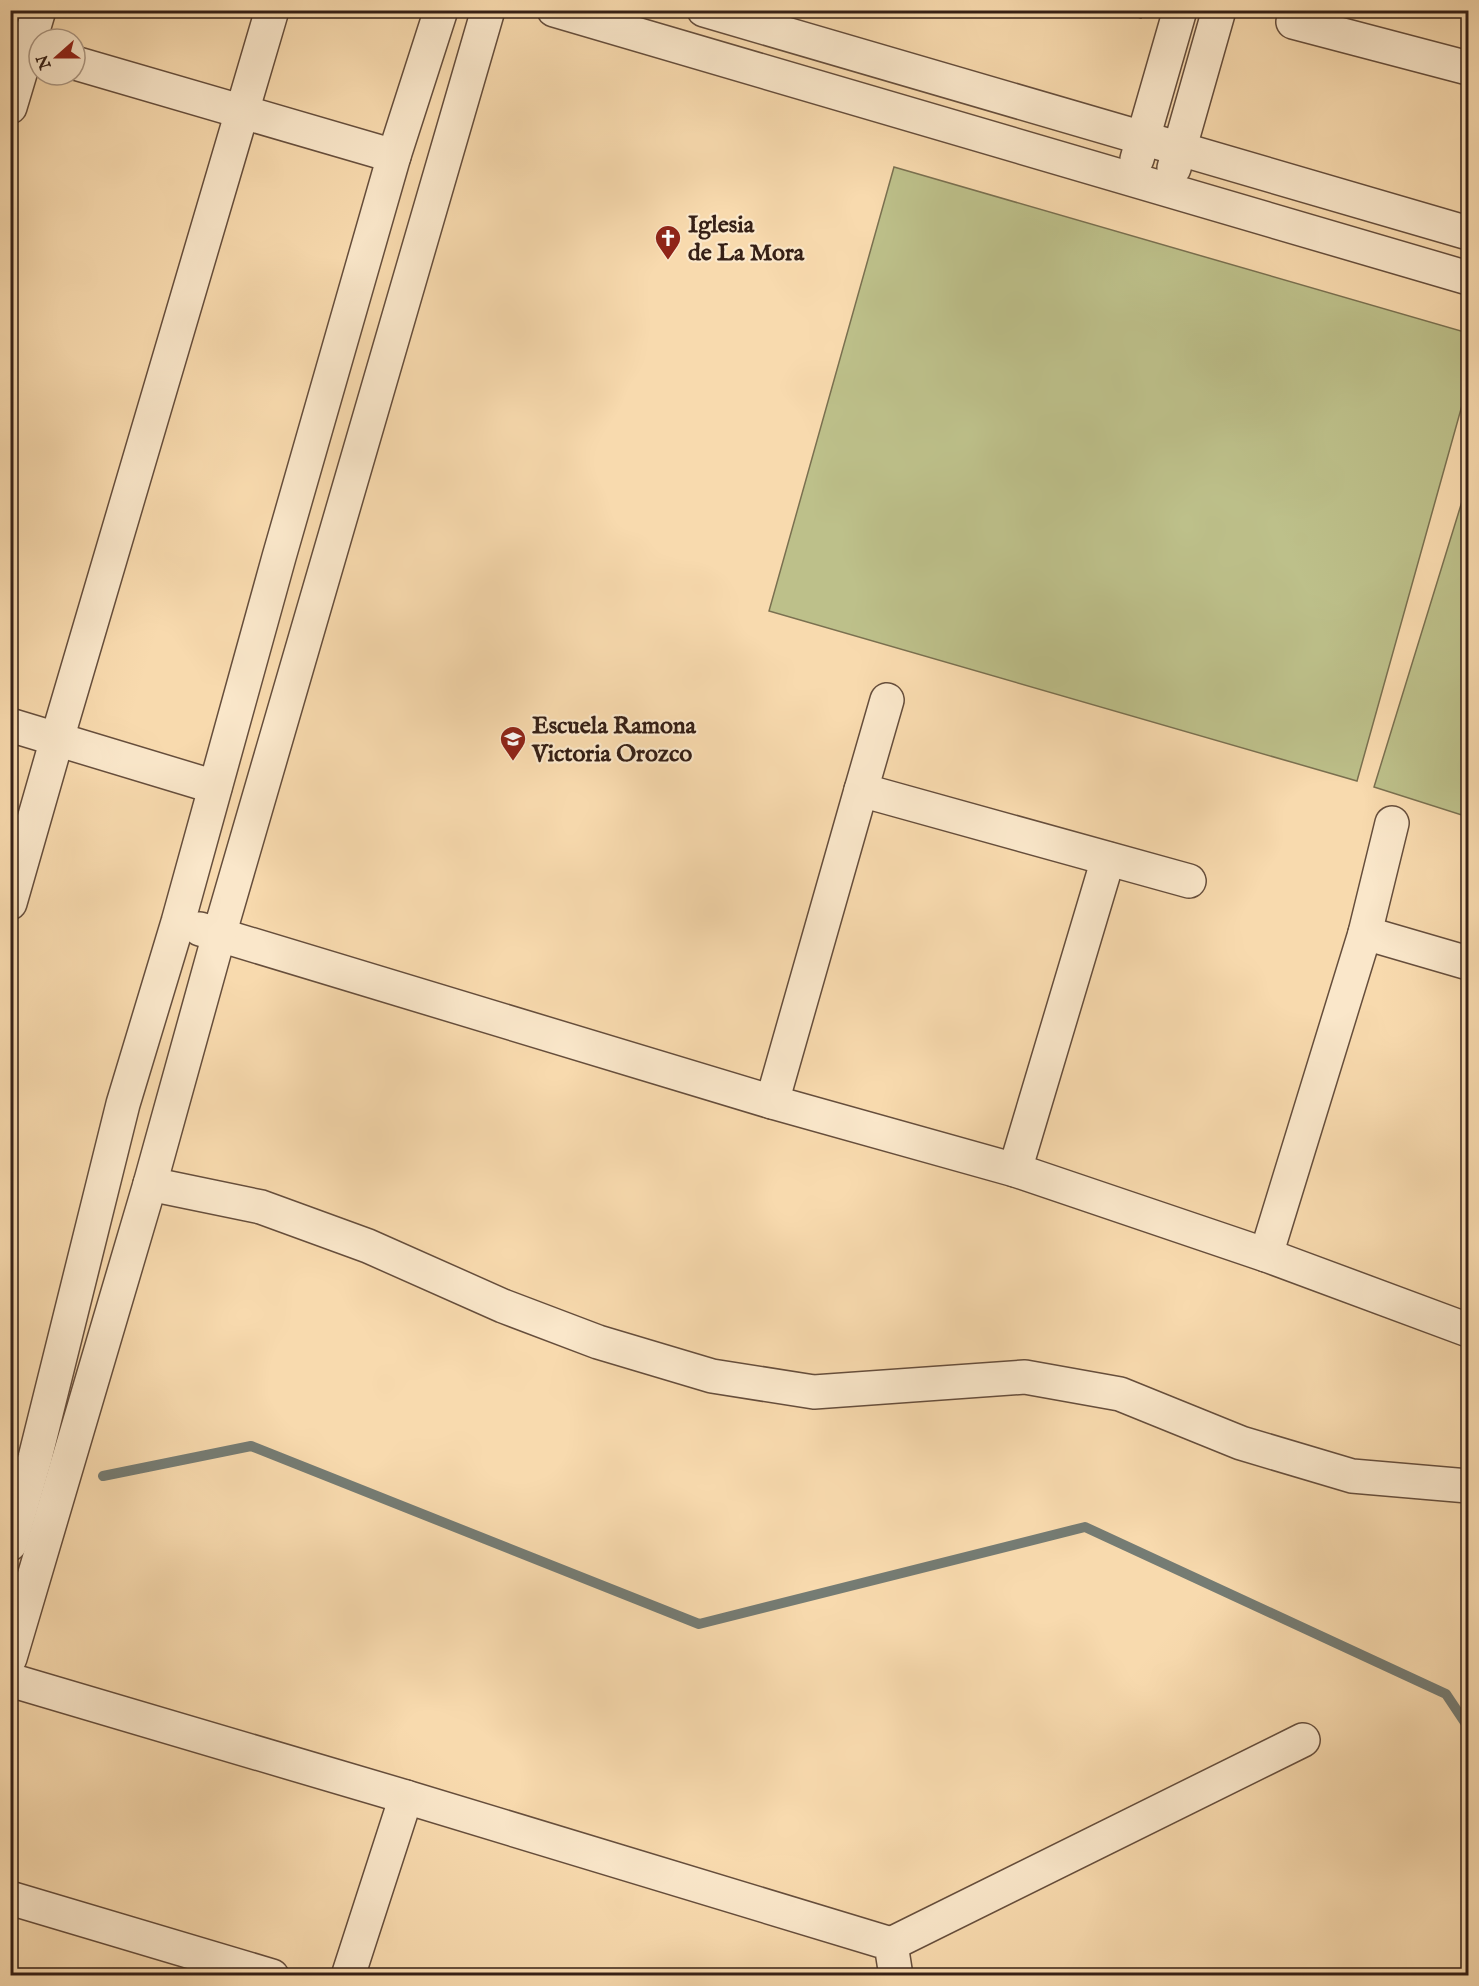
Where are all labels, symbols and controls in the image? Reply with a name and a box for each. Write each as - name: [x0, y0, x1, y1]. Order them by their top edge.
- north arrow: [27, 27, 87, 87]
- text: N: [33, 51, 57, 73]
- place label: Iglesia de La Mora: [688, 210, 805, 269]
- church icon: Iglesia de La Mora: [653, 223, 683, 261]
- place label: Escuela Ramona Victoria Orozco: [531, 711, 697, 770]
- school or university icon: Escuela Ramona Victoria Orozco: [498, 724, 528, 762]

